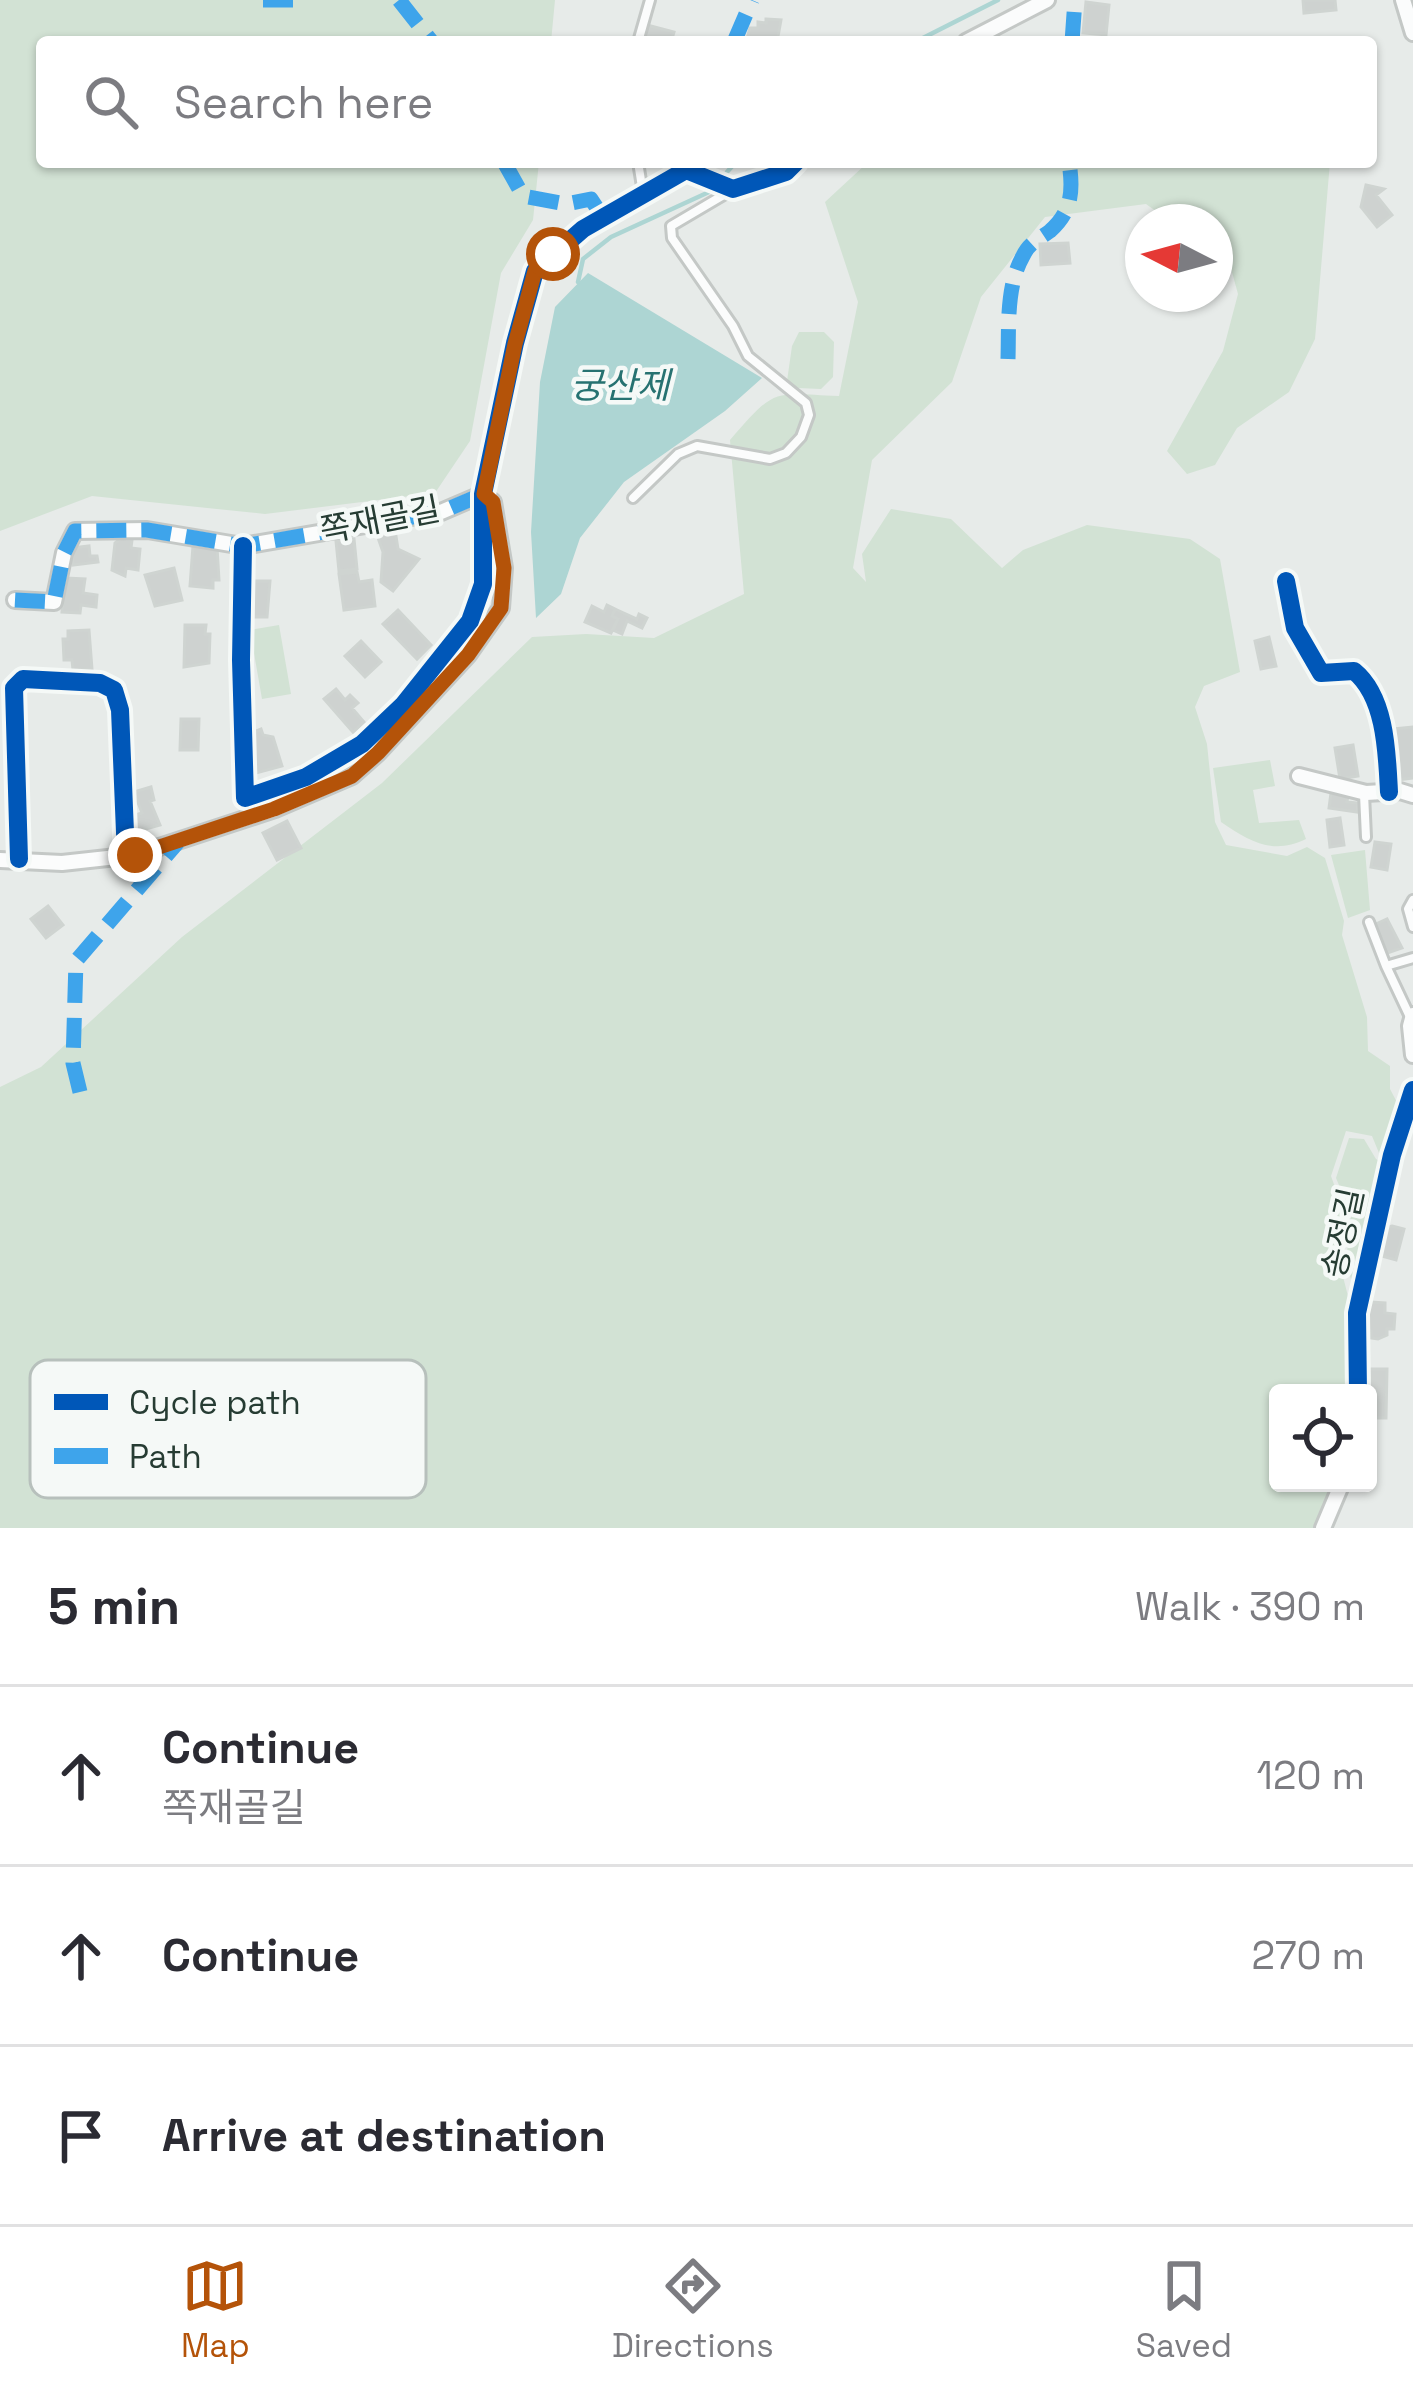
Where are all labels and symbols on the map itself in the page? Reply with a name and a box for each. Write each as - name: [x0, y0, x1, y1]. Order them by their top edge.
- north arrow: [1125, 204, 1233, 312]
- route start: [526, 227, 580, 281]
- water label: 궁산제: [570, 363, 674, 409]
- street label: 쪽재골길: [316, 488, 444, 552]
- route end: [108, 828, 162, 882]
- street label: 송정길: [1313, 1184, 1373, 1282]
- legend: [30, 1360, 426, 1498]
- text: Cycle path: [129, 1382, 301, 1424]
- text: Path: [129, 1436, 202, 1478]

